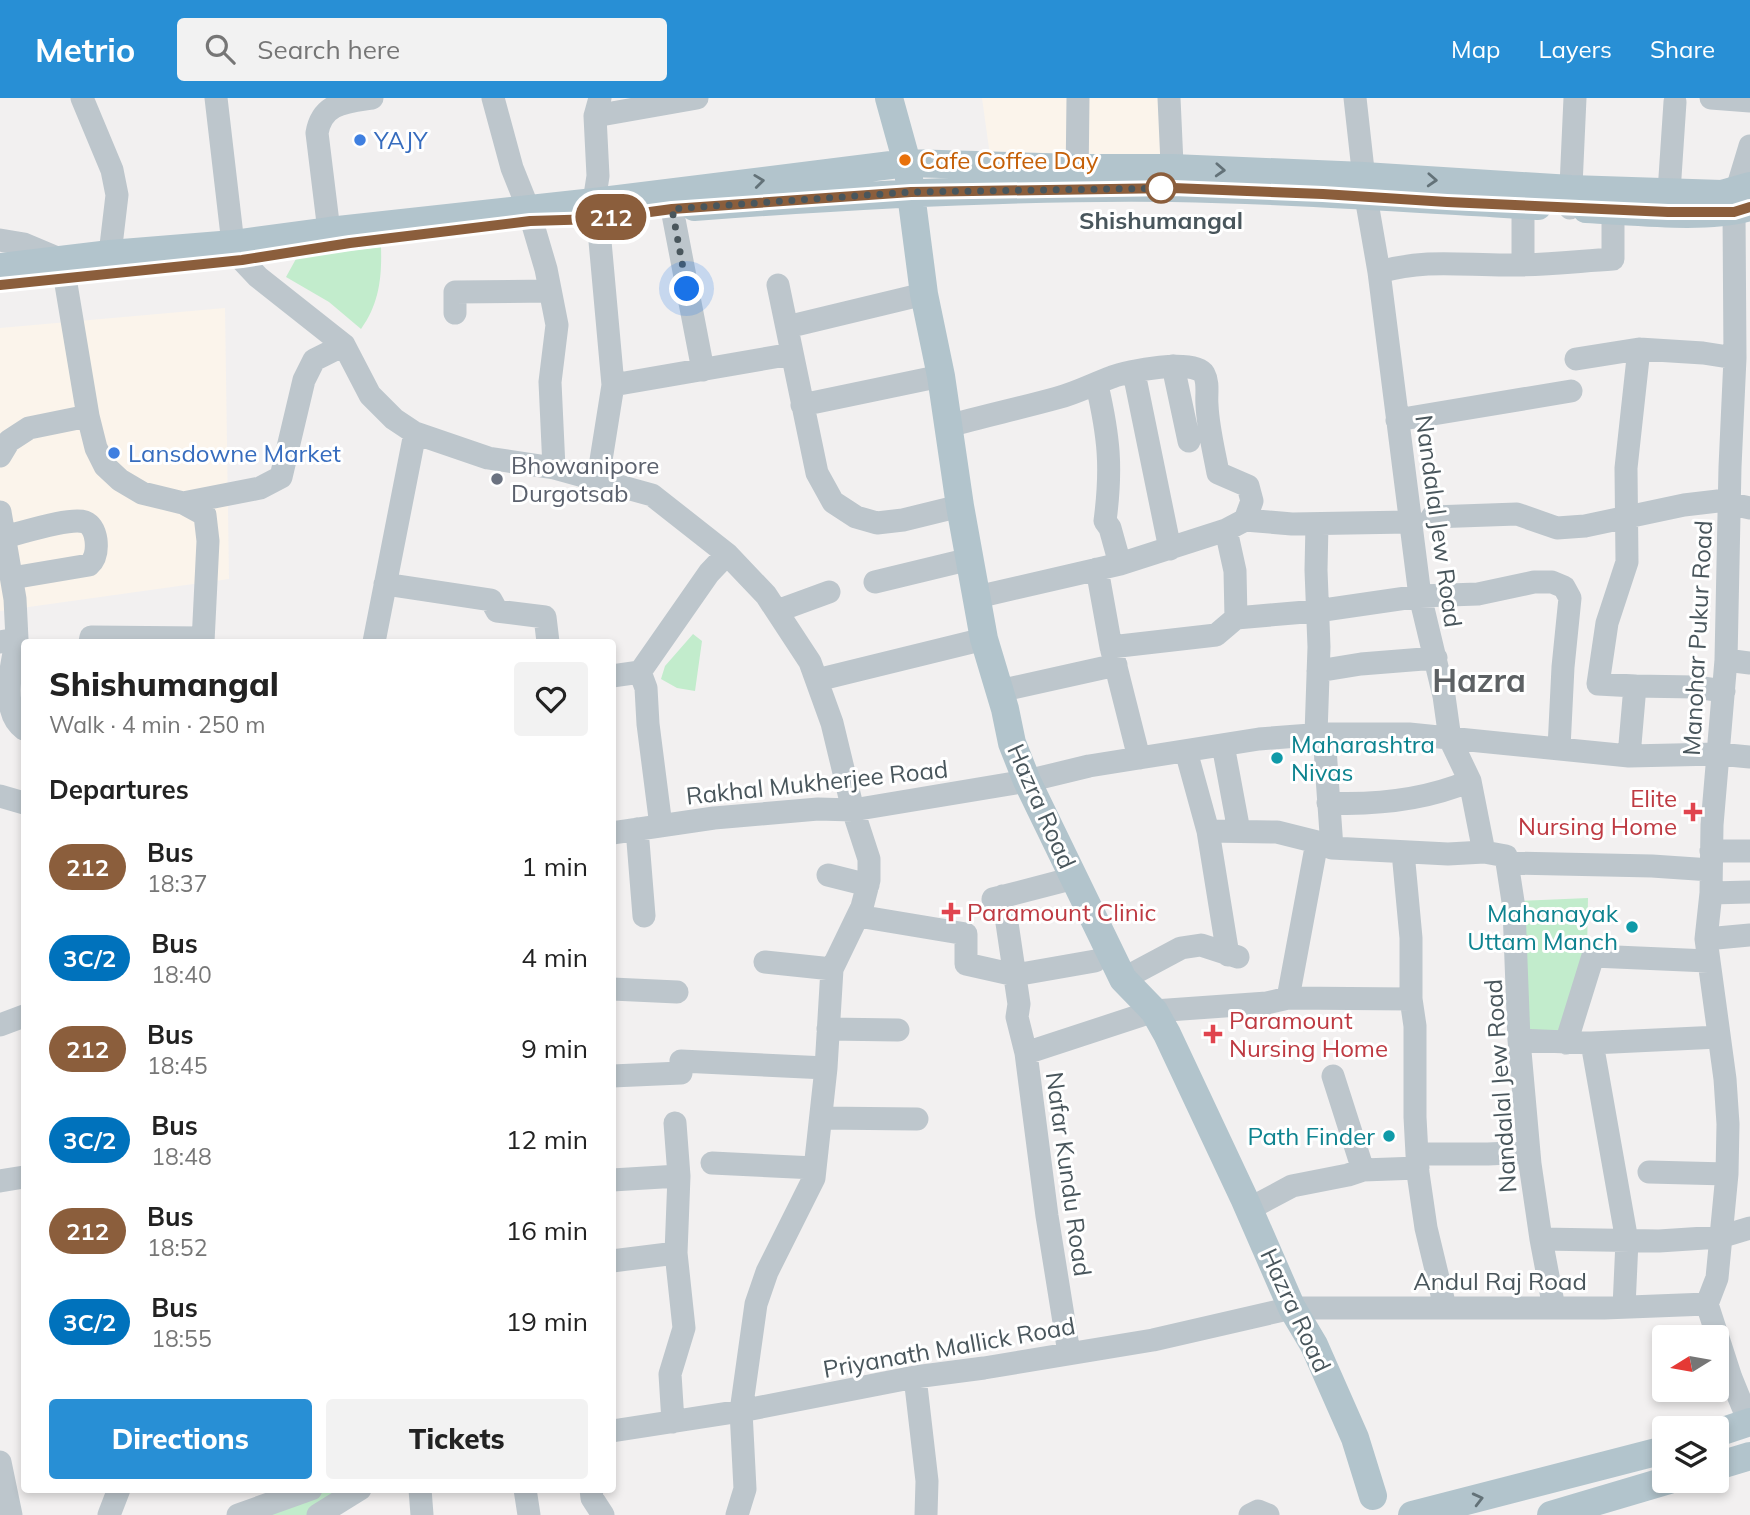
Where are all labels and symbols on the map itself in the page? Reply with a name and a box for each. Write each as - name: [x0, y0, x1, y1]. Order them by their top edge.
- place label: YAJY: [373, 125, 428, 155]
- marker: YAJY: [352, 132, 368, 148]
- place label: Cafe Coffee Day: [919, 145, 1099, 175]
- marker: Cafe Coffee Day: [897, 152, 913, 168]
- one-way arrow: [1215, 163, 1226, 178]
- one-way arrow: [754, 173, 765, 188]
- marker: Shishumangal: [1146, 173, 1176, 203]
- one-way arrow: [1427, 173, 1438, 188]
- line badge: 212: [571, 194, 651, 240]
- place label: Shishumangal: [1079, 205, 1243, 235]
- your location: [669, 271, 704, 306]
- street label: Nandalal Jew Road: [1409, 413, 1469, 629]
- place label: Lansdowne Market: [128, 438, 341, 468]
- marker: Lansdowne Market: [106, 445, 122, 461]
- place label: Bhowanipore Durgotsab: [511, 450, 659, 508]
- marker: Bhowanipore Durgotsab: [489, 471, 505, 487]
- street label: Manohar Pukur Road: [1676, 520, 1718, 756]
- district label: Hazra: [1432, 660, 1526, 700]
- place label: Maharashtra Nivas: [1291, 729, 1435, 787]
- street label: Hazra Road: [1001, 739, 1083, 873]
- marker: Maharashtra Nivas: [1269, 750, 1285, 766]
- street label: Rakhal Mukherjee Road: [684, 753, 950, 811]
- place label: Elite Nursing Home: [1518, 783, 1677, 841]
- marker: Elite Nursing Home: [1683, 802, 1703, 822]
- place label: Paramount Clinic: [967, 897, 1156, 927]
- place label: Mahanayak Uttam Manch: [1467, 898, 1619, 956]
- marker: Paramount Clinic: [941, 902, 961, 922]
- marker: Mahanayak Uttam Manch: [1624, 919, 1640, 935]
- street label: Nandalal Jew Road: [1478, 978, 1522, 1194]
- place label: Paramount Nursing Home: [1229, 1005, 1388, 1063]
- marker: Paramount Nursing Home: [1203, 1024, 1223, 1044]
- street label: Nafar Kundu Road: [1040, 1070, 1098, 1278]
- place label: Path Finder: [1247, 1121, 1375, 1151]
- marker: Path Finder: [1381, 1128, 1397, 1144]
- street label: Hazra Road: [1254, 1243, 1338, 1377]
- street label: Andul Raj Road: [1413, 1266, 1587, 1296]
- street label: Priyanath Mallick Road: [821, 1310, 1077, 1384]
- north arrow: [1652, 1325, 1729, 1402]
- one-way arrow: [1472, 1493, 1484, 1507]

